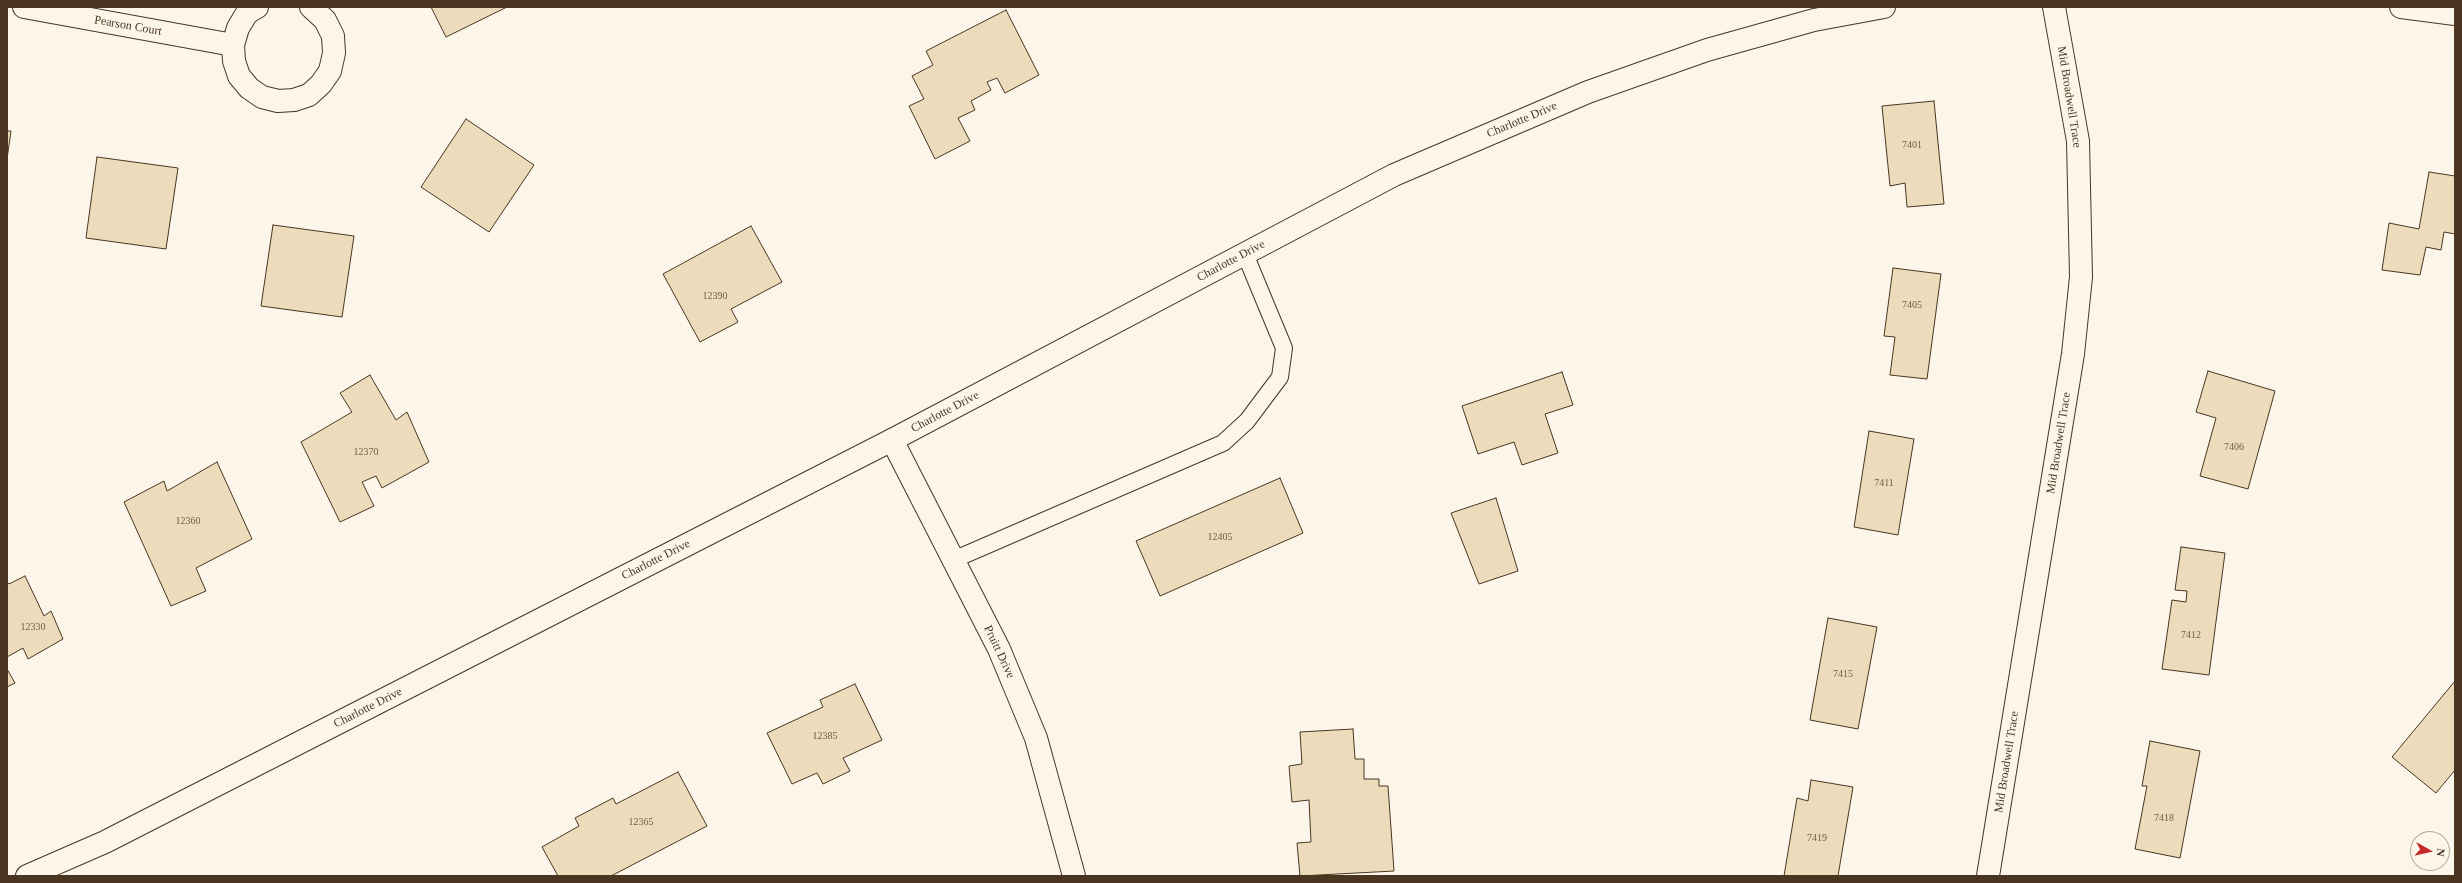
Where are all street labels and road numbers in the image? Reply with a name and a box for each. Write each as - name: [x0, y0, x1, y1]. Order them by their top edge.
- street label: Pearson Court: [93, 13, 163, 39]
- street label: Mid Broadwell Trace: [2054, 45, 2084, 149]
- street label: Charlotte Drive: [1485, 99, 1559, 141]
- street label: Charlotte Drive: [1195, 237, 1267, 285]
- street label: Charlotte Drive: [909, 388, 981, 436]
- street label: Mid Broadwell Trace: [2044, 391, 2074, 495]
- street label: Charlotte Drive: [619, 537, 693, 583]
- street label: Pruitt Drive: [980, 623, 1018, 681]
- street label: Charlotte Drive: [331, 685, 405, 731]
- street label: Mid Broadwell Trace: [1992, 710, 2022, 814]

